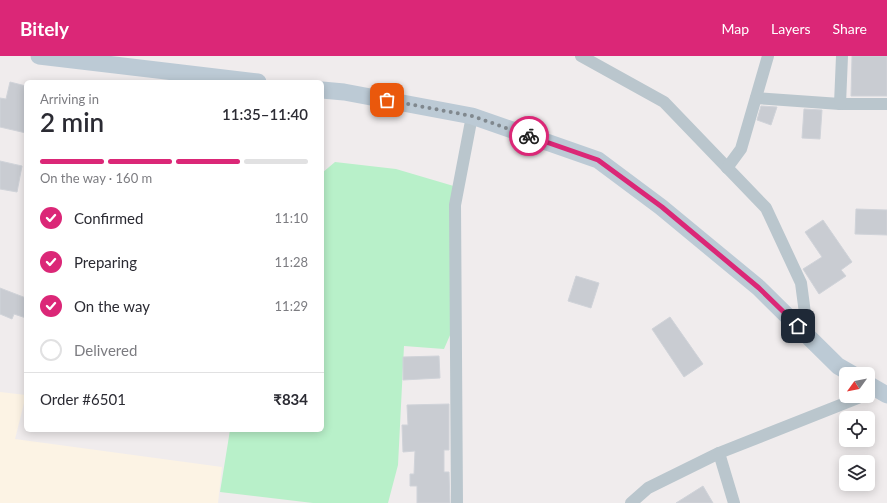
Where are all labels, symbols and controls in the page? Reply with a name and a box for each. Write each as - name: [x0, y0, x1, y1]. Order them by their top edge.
- text: Bitely: [20, 17, 69, 40]
- text: Map: [721, 20, 749, 37]
- text: Layers: [771, 20, 811, 37]
- text: Share: [833, 20, 867, 37]
- pin: [370, 83, 404, 117]
- icon: bag: [376, 89, 398, 111]
- text: Arriving in: [40, 91, 99, 107]
- text: 11:35–11:40: [222, 105, 308, 123]
- text: 2 min: [40, 106, 104, 138]
- courier: [509, 116, 549, 156]
- icon: bike: [518, 125, 540, 147]
- text: On the way · 160 m: [40, 170, 152, 186]
- icon: check: [40, 207, 62, 229]
- text: Confirmed: [74, 209, 143, 227]
- text: 11:10: [275, 210, 308, 226]
- icon: check: [40, 251, 62, 273]
- text: Preparing: [74, 253, 137, 271]
- text: 11:28: [275, 254, 308, 270]
- icon: check: [40, 295, 62, 317]
- text: On the way: [74, 297, 150, 315]
- text: 11:29: [275, 298, 308, 314]
- pin: [781, 309, 815, 343]
- icon: home: [787, 315, 809, 337]
- text: Delivered: [74, 341, 137, 359]
- north arrow: [839, 367, 875, 403]
- map controls: [839, 367, 875, 491]
- text: Order #6501: [40, 390, 126, 408]
- text: ₹834: [273, 390, 308, 408]
- button: locate: [839, 411, 875, 447]
- button: layers: [839, 455, 875, 491]

